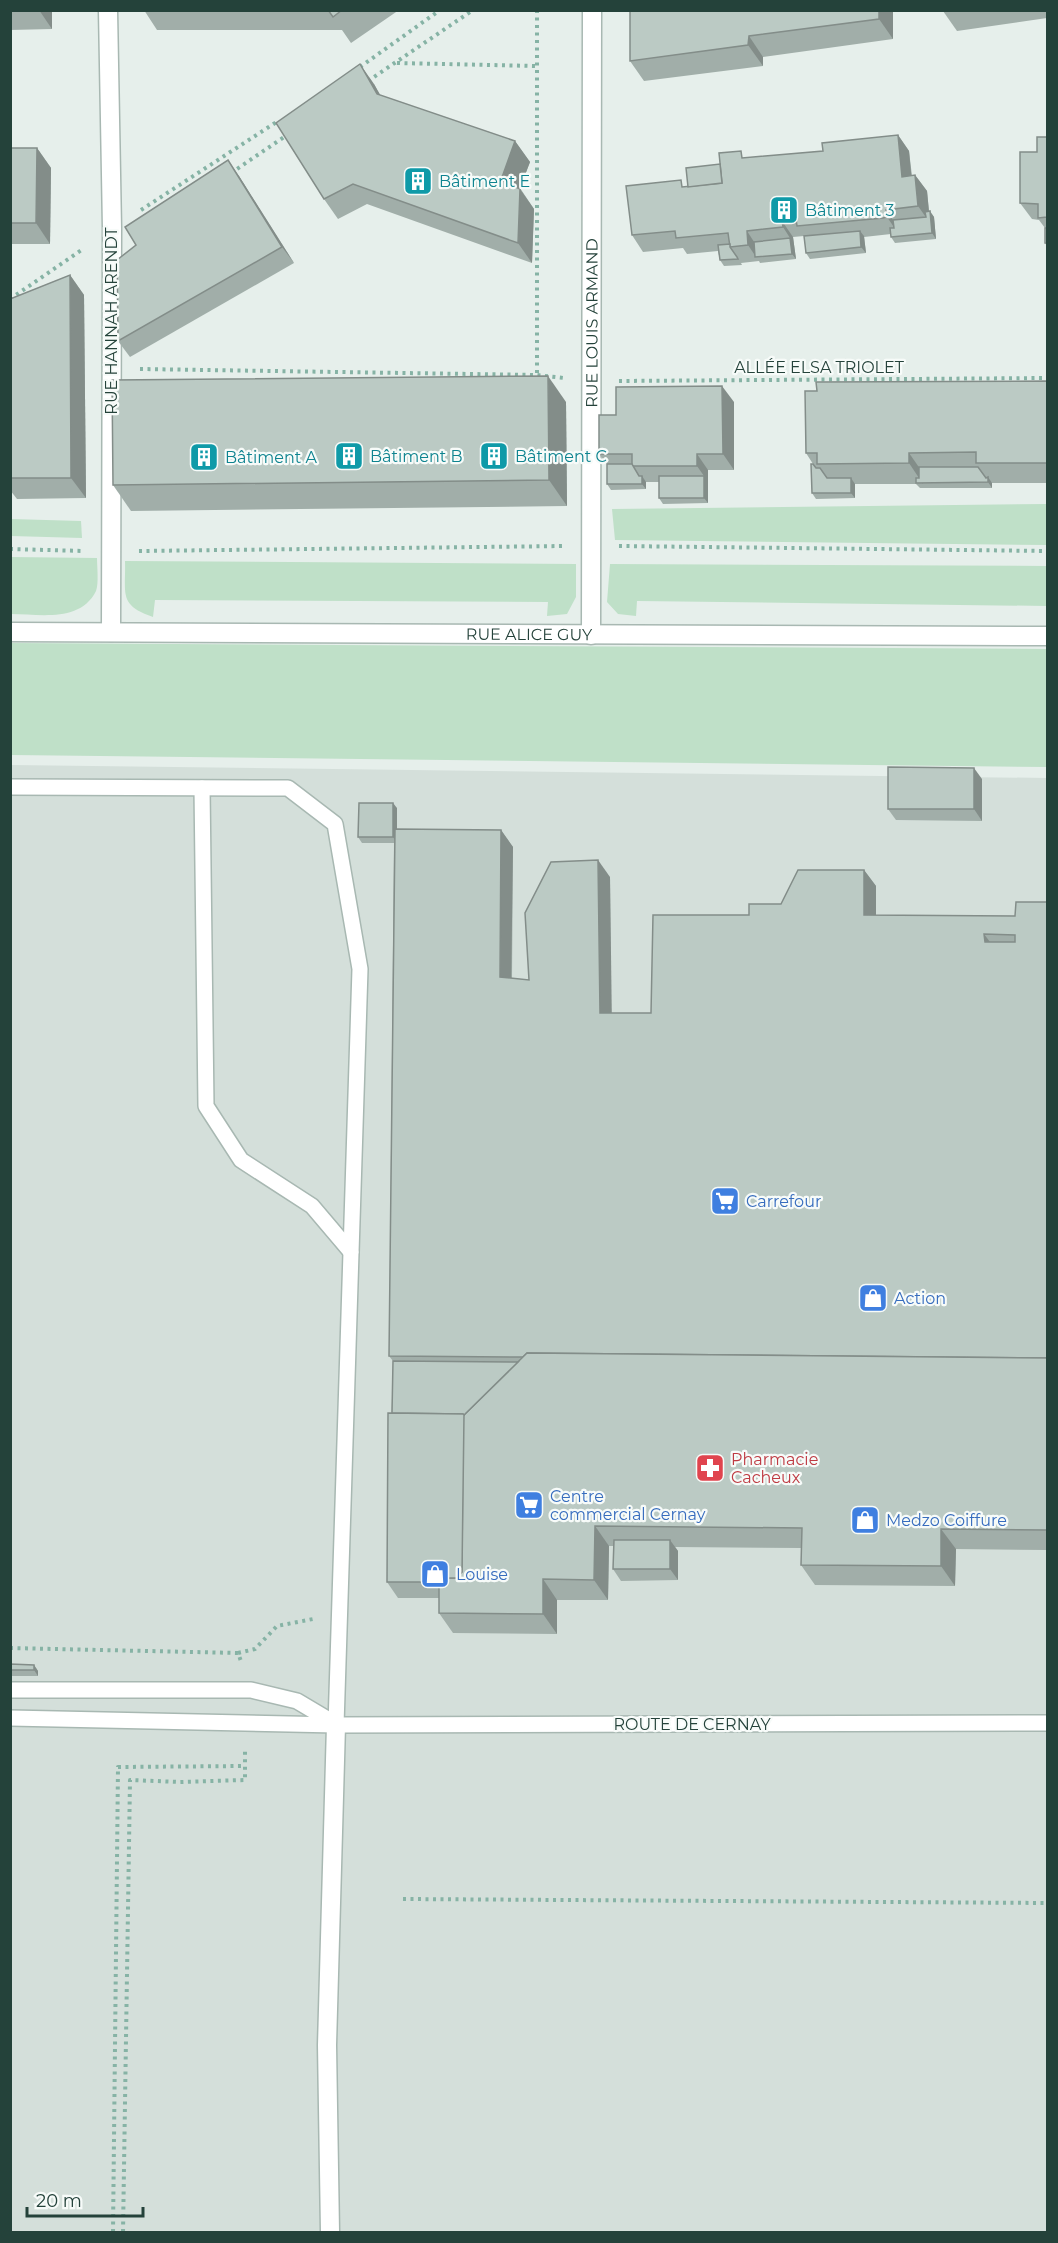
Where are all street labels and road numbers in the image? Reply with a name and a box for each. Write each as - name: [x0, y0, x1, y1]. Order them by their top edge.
- street label: RUE HANNAH ARENDT: [102, 227, 121, 415]
- street label: RUE LOUIS ARMAND: [582, 238, 601, 408]
- street label: ALLÉE ELSA TRIOLET: [734, 358, 905, 377]
- street label: RUE ALICE GUY: [466, 624, 593, 644]
- street label: ROUTE DE CERNAY: [613, 1715, 771, 1734]

